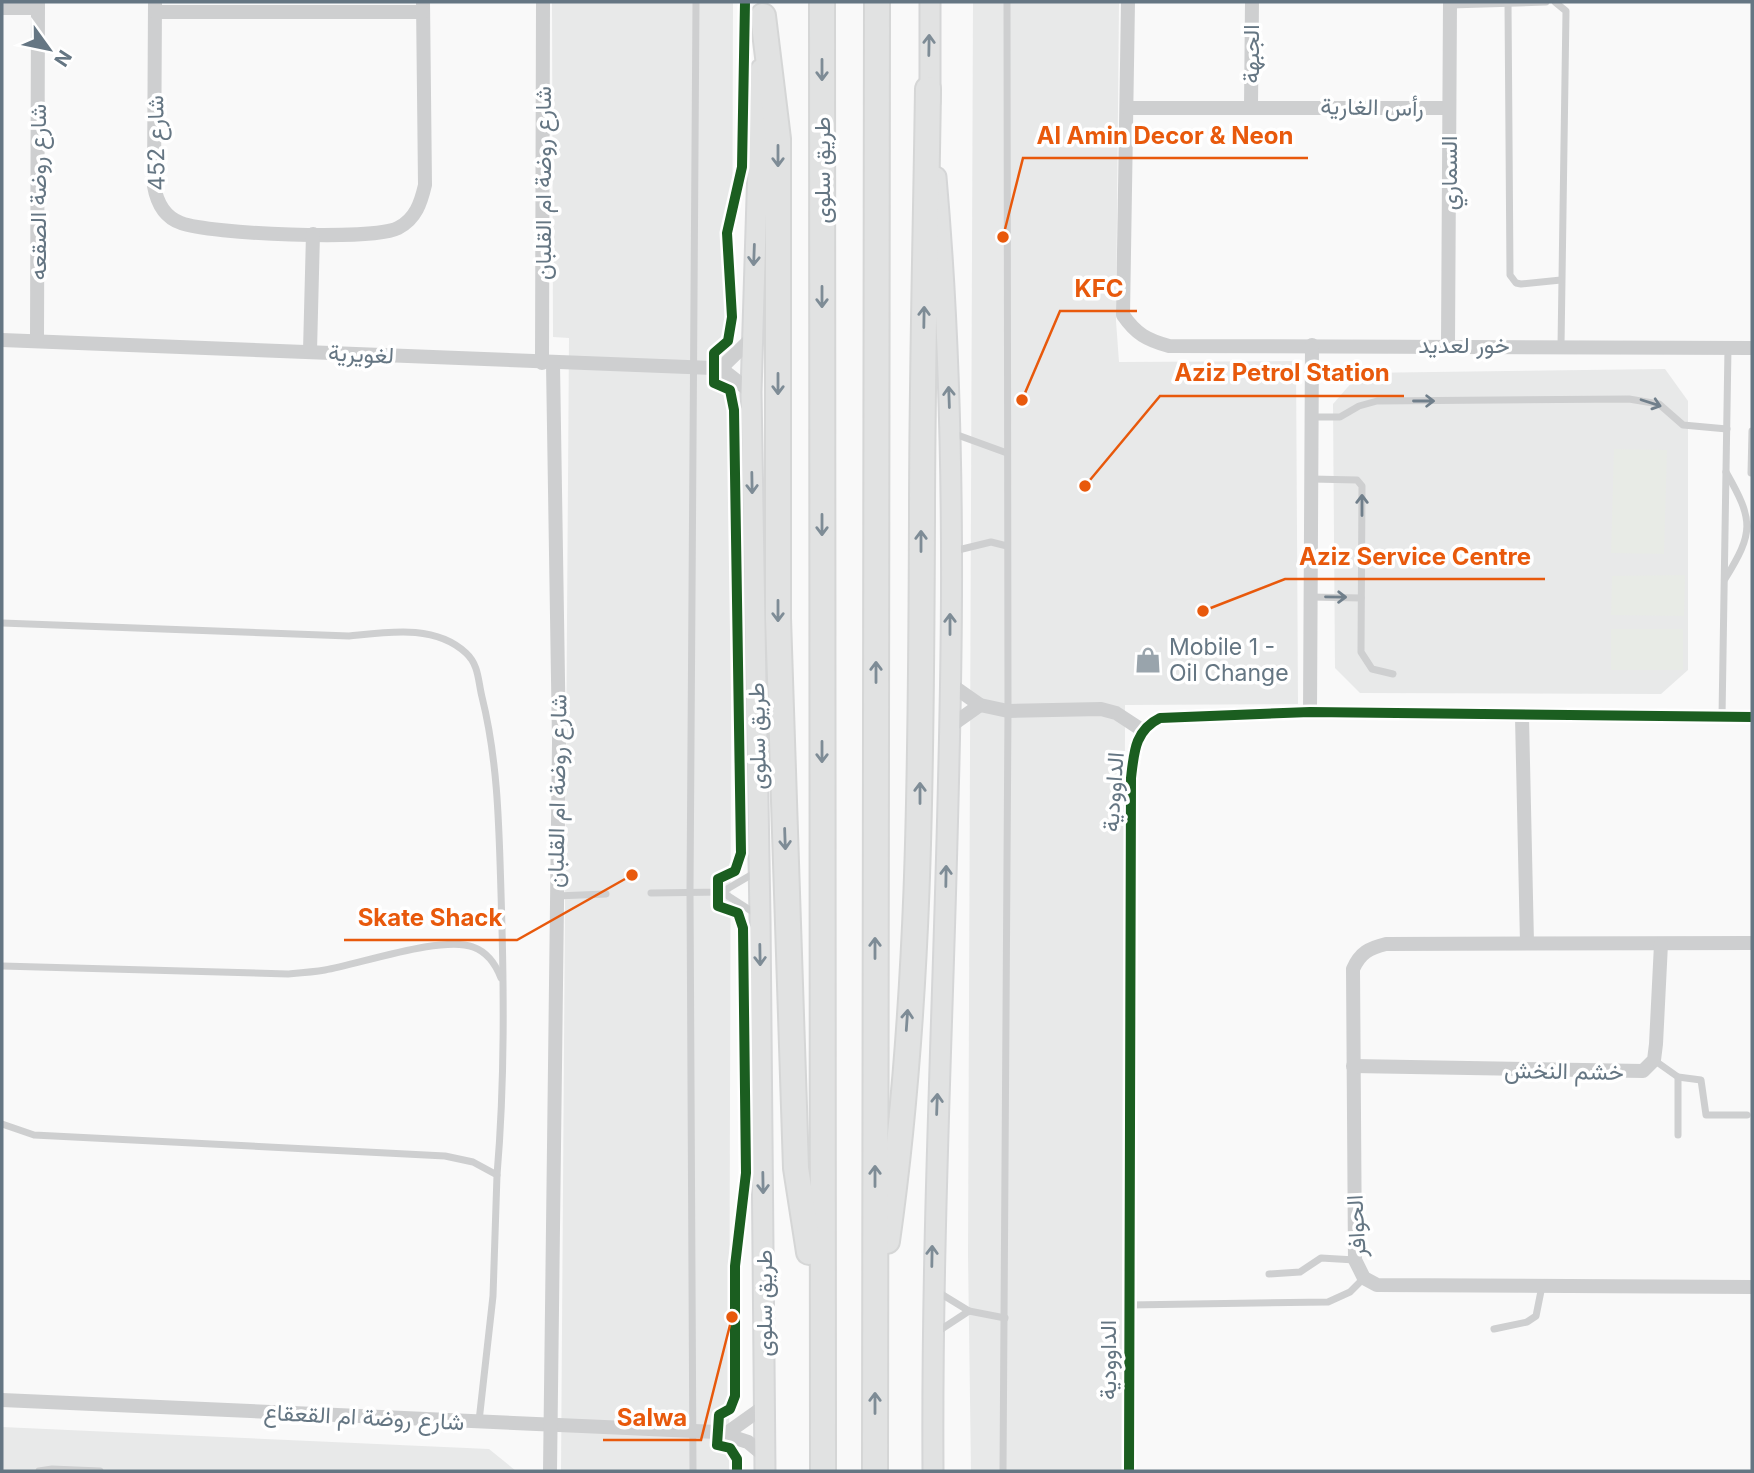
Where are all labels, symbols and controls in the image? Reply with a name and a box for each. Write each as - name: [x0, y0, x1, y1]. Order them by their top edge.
- north arrow: [14, 14, 84, 84]
- street label: الجبهة: [1237, 25, 1266, 84]
- one-way arrow: [922, 34, 936, 57]
- text: N: [49, 46, 76, 70]
- one-way arrow: [815, 58, 829, 81]
- street label: شارع روضة ام القلبان: [529, 86, 559, 280]
- street label: رأس الغارية: [1320, 92, 1424, 123]
- street label: شارع 452: [141, 95, 173, 191]
- street label: شارع روضة الصقعه: [24, 104, 54, 280]
- callout: Al Amin Decor & Neon: [1023, 113, 1308, 158]
- street label: طريق سلوى: [808, 116, 837, 224]
- text: Al Amin Decor & Neon: [1036, 121, 1294, 150]
- street label: السماري: [1435, 136, 1468, 210]
- one-way arrow: [771, 145, 785, 168]
- one-way arrow: [748, 244, 761, 267]
- callout: KFC: [1060, 266, 1137, 311]
- text: KFC: [1074, 274, 1124, 303]
- one-way arrow: [815, 286, 829, 309]
- one-way arrow: [917, 306, 931, 329]
- street label: خور لعديد: [1418, 331, 1510, 360]
- street label: لغويرية: [327, 338, 395, 371]
- callout: Aziz Petrol Station: [1160, 351, 1404, 396]
- text: Aziz Petrol Station: [1174, 358, 1390, 387]
- one-way arrow: [771, 372, 785, 395]
- one-way arrow: [942, 386, 955, 409]
- one-way arrow: [1413, 394, 1436, 408]
- one-way arrow: [1640, 398, 1662, 410]
- one-way arrow: [746, 471, 759, 494]
- one-way arrow: [1355, 494, 1369, 517]
- one-way arrow: [815, 513, 829, 536]
- one-way arrow: [914, 530, 928, 553]
- callout: Aziz Service Centre: [1285, 534, 1545, 579]
- text: Aziz Service Centre: [1299, 542, 1531, 571]
- one-way arrow: [1324, 590, 1347, 604]
- one-way arrow: [771, 600, 785, 623]
- one-way arrow: [943, 613, 957, 636]
- place label: Mobile 1 - Oil Change: [1169, 633, 1289, 687]
- shop icon: Mobile 1 - Oil Change: [1133, 645, 1163, 675]
- one-way arrow: [869, 660, 883, 683]
- street label: طريق سلوى: [742, 682, 773, 790]
- street label: شارع روضة ام القلبان: [541, 694, 575, 888]
- one-way arrow: [815, 741, 829, 764]
- street label: الداوودية: [1096, 751, 1130, 833]
- one-way arrow: [913, 782, 927, 805]
- one-way arrow: [778, 827, 792, 850]
- one-way arrow: [939, 865, 952, 888]
- callout: Skate Shack: [344, 895, 517, 940]
- text: Skate Shack: [358, 903, 502, 932]
- one-way arrow: [868, 937, 882, 960]
- one-way arrow: [754, 943, 767, 966]
- one-way arrow: [901, 1010, 914, 1032]
- street label: خشم النخش: [1504, 1056, 1624, 1087]
- one-way arrow: [931, 1092, 944, 1115]
- one-way arrow: [868, 1164, 882, 1187]
- one-way arrow: [756, 1171, 770, 1194]
- street label: الحوافر: [1340, 1194, 1373, 1259]
- one-way arrow: [926, 1245, 939, 1268]
- street label: طريق سلوى: [750, 1249, 779, 1357]
- street label: الداوودية: [1094, 1320, 1122, 1400]
- one-way arrow: [868, 1392, 882, 1415]
- callout: Salwa: [603, 1395, 701, 1440]
- street label: شارع روضة ام القعقاع: [263, 1398, 465, 1438]
- text: Salwa: [617, 1403, 687, 1432]

